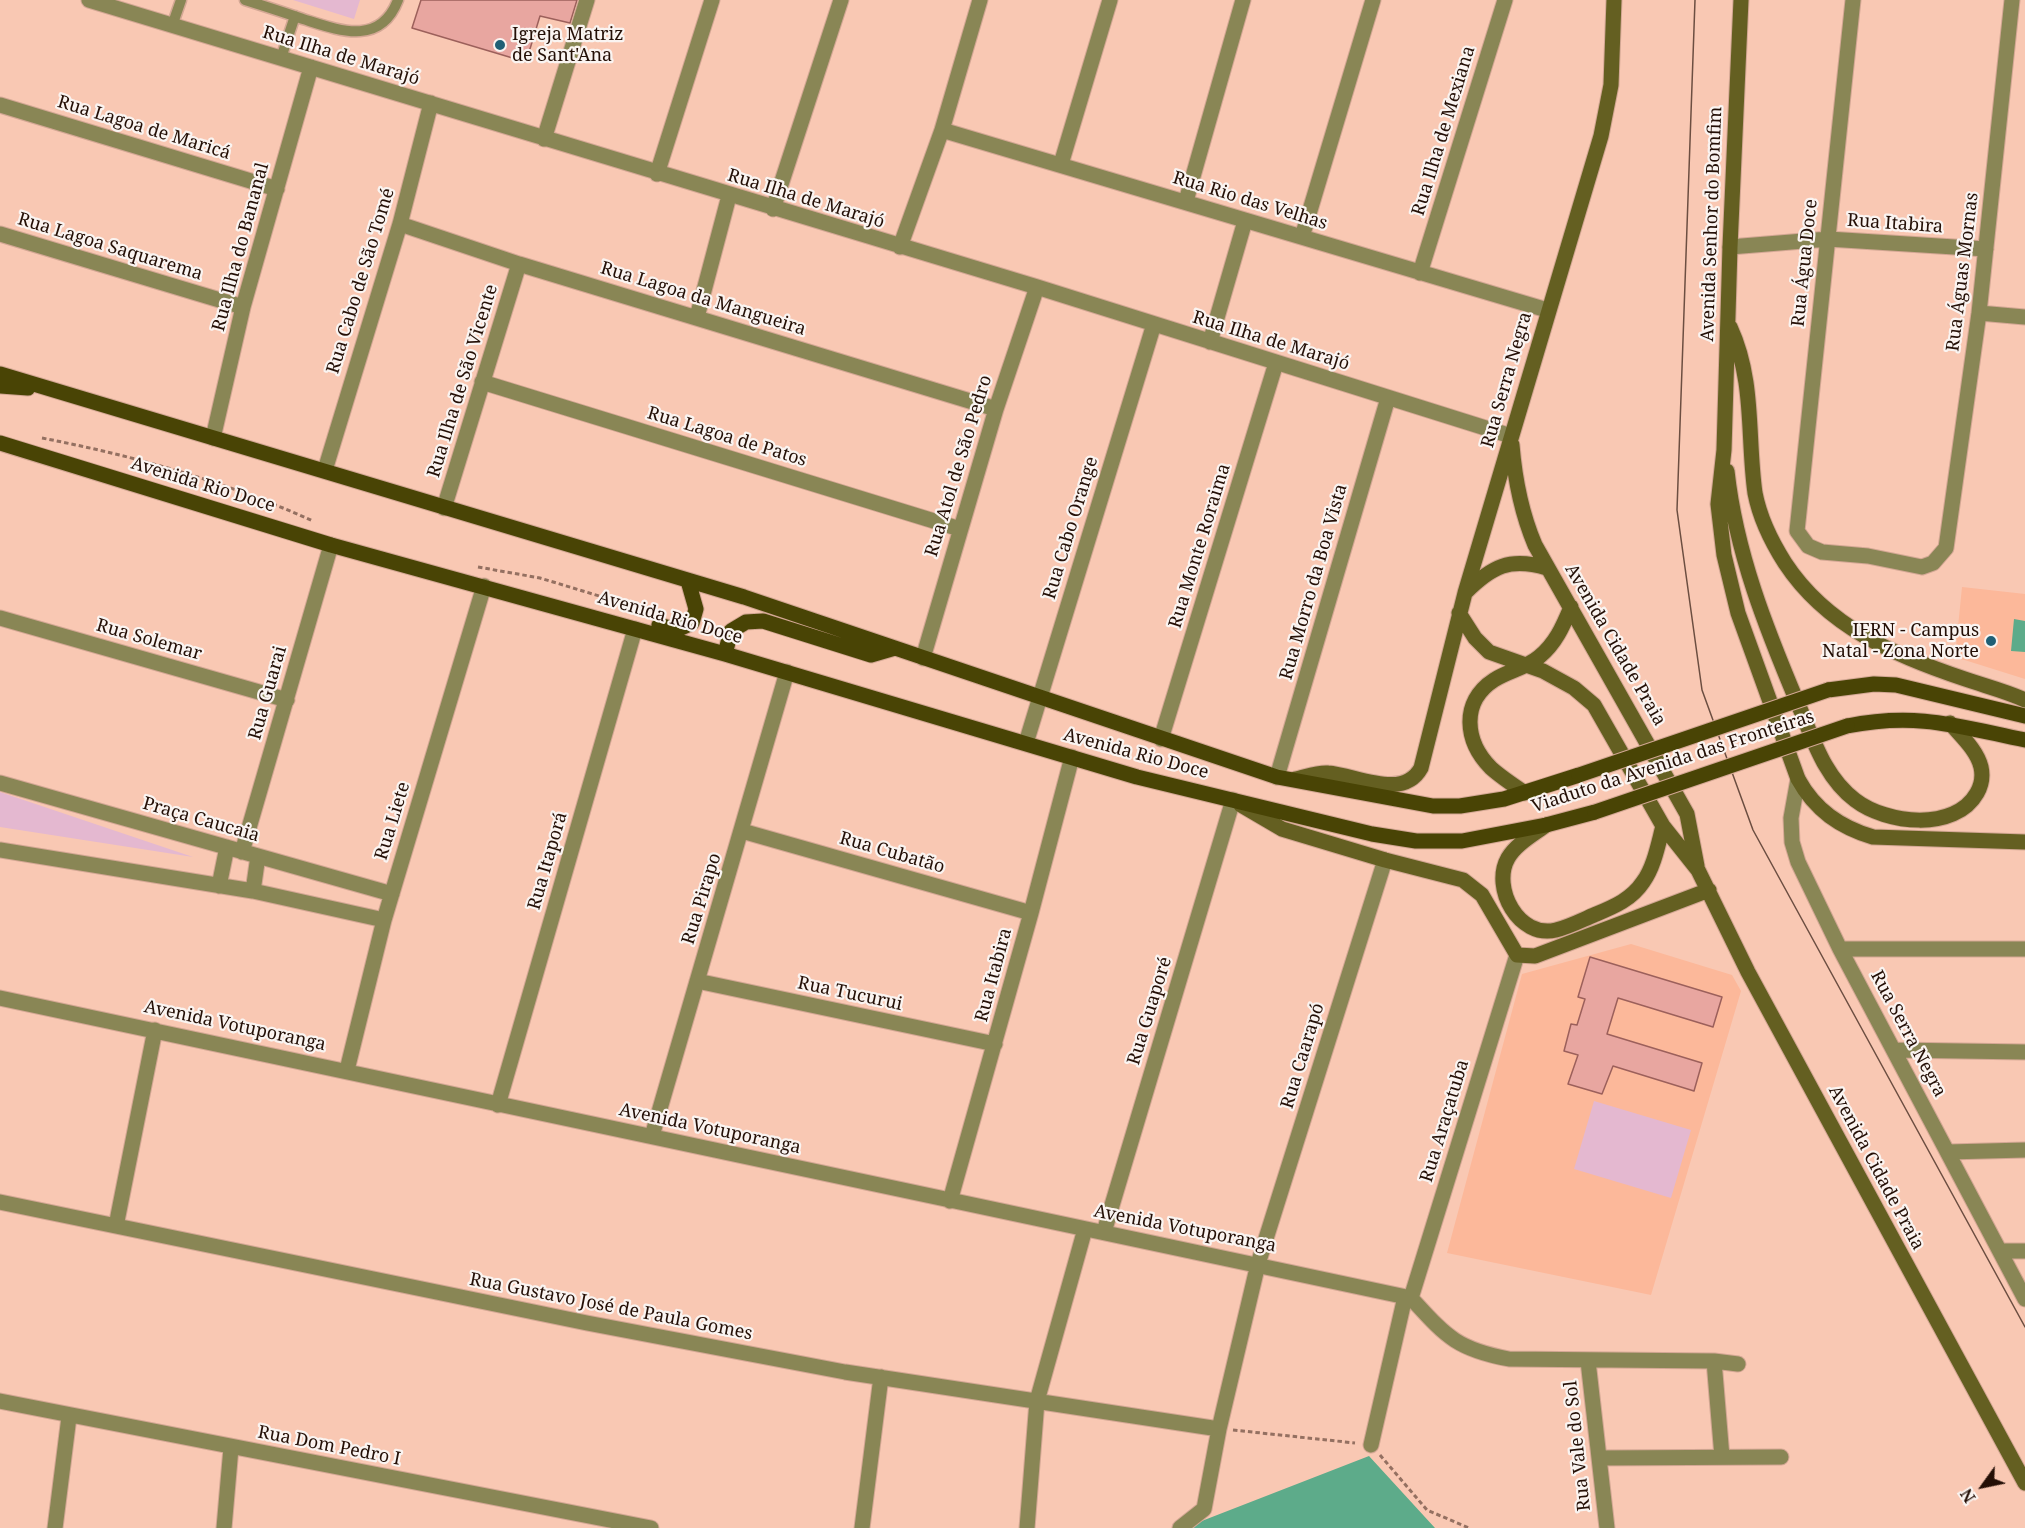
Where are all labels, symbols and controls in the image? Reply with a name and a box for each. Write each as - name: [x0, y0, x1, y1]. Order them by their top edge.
- street label: Rua Ilha de Marajó: [260, 22, 422, 90]
- place label: Igreja Matriz de Sant'Ana: [512, 24, 623, 66]
- marker: Igreja Matriz de Sant'Ana: [493, 38, 507, 52]
- street label: Rua Ilha de Mexiana: [1408, 43, 1480, 219]
- street label: Rua Lagoa de Maricá: [55, 91, 233, 165]
- street label: Avenida Senhor do Bomfim: [1697, 106, 1727, 342]
- street label: Rua Ilha do Bananal: [208, 160, 274, 334]
- street label: Rua Ilha de Marajó: [725, 165, 887, 233]
- street label: Rua Rio das Velhas: [1170, 167, 1330, 235]
- street label: Rua Cabo de São Tomé: [322, 186, 400, 376]
- street label: Rua Águas Mornas: [1943, 191, 1983, 353]
- street label: Rua Água Doce: [1788, 198, 1822, 328]
- street label: Rua Lagoa Saquarema: [15, 209, 205, 285]
- street label: Rua Itabira: [1846, 210, 1944, 238]
- street label: Rua Lagoa da Mangueira: [598, 257, 808, 341]
- street label: Rua Ilha de São Vicente: [423, 282, 503, 480]
- street label: Rua Ilha de Marajó: [1190, 307, 1352, 375]
- street label: Rua Serra Negra: [1477, 310, 1537, 450]
- street label: Rua Atol de São Pedro: [921, 373, 997, 559]
- street label: Rua Lagoa de Patos: [645, 402, 809, 472]
- street label: Avenida Rio Doce: [128, 453, 278, 517]
- street label: Rua Cabo Orange: [1039, 454, 1103, 602]
- street label: Rua Monte Roraima: [1165, 461, 1235, 631]
- street label: Rua Morro da Boa Vista: [1276, 482, 1352, 682]
- street label: Avenida Cidade Praia: [1560, 560, 1670, 730]
- street label: Avenida Rio Doce: [595, 587, 745, 649]
- street label: Rua Solemar: [94, 615, 204, 665]
- place label: IFRN - Campus Natal - Zona Norte: [1822, 620, 1979, 662]
- marker: IFRN - Campus Natal - Zona Norte: [1984, 634, 1998, 648]
- street label: Rua Guarai: [244, 644, 292, 742]
- street label: Viaduto da Avenida das Fronteiras: [1529, 706, 1817, 818]
- street label: Avenida Rio Doce: [1061, 724, 1211, 784]
- street label: Rua Liete: [371, 779, 415, 863]
- street label: Praça Caucaia: [140, 793, 262, 847]
- street label: Rua Itaporá: [524, 810, 572, 912]
- street label: Rua Cubatão: [837, 828, 947, 878]
- street label: Rua Pirapo: [678, 851, 726, 947]
- street label: Rua Itabira: [971, 926, 1017, 1024]
- street label: Rua Guaporé: [1123, 954, 1177, 1068]
- street label: Rua Serra Negra: [1866, 967, 1950, 1101]
- street label: Rua Tucurui: [796, 972, 904, 1016]
- street label: Avenida Votuporanga: [142, 996, 328, 1056]
- street label: Rua Caarapó: [1277, 1001, 1329, 1111]
- street label: Rua Araçatuba: [1416, 1057, 1474, 1185]
- street label: Avenida Cidade Praia: [1823, 1082, 1929, 1254]
- street label: Avenida Votuporanga: [617, 1099, 803, 1159]
- street label: Avenida Votuporanga: [1092, 1201, 1278, 1257]
- street label: Rua Gustavo José de Paula Gomes: [468, 1269, 754, 1345]
- street label: Rua Vale do Sol: [1560, 1380, 1596, 1512]
- street label: Rua Dom Pedro I: [256, 1422, 402, 1470]
- north arrow: [1953, 1456, 2013, 1516]
- text: N: [1955, 1485, 1981, 1507]

